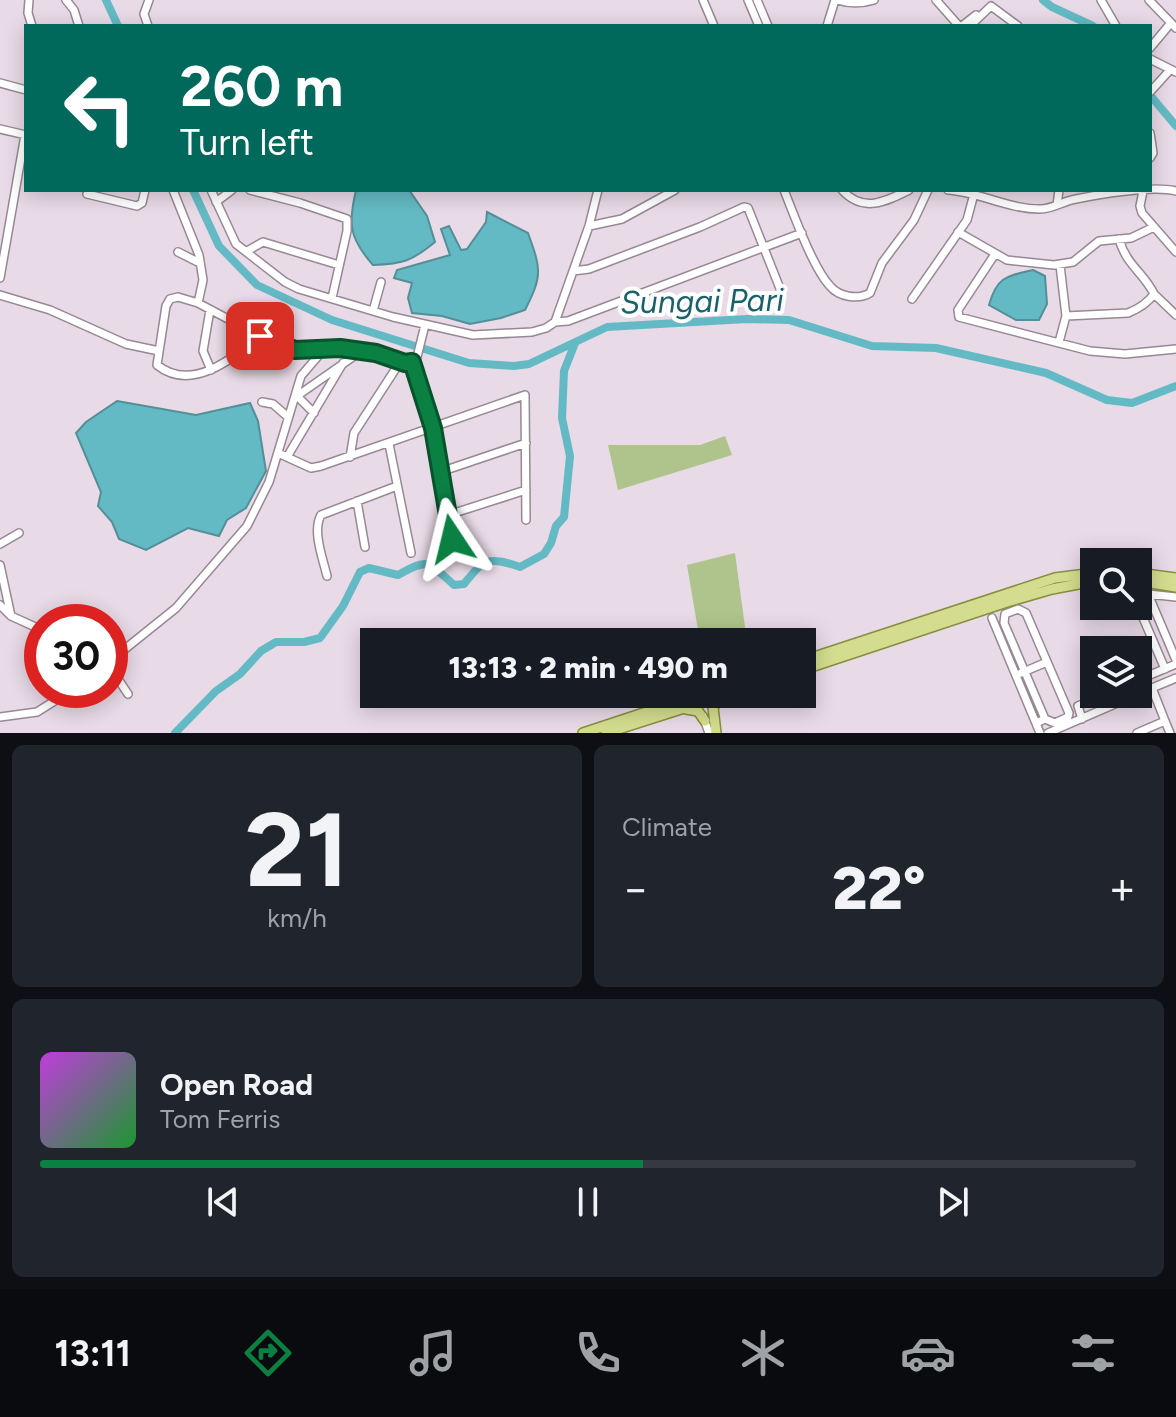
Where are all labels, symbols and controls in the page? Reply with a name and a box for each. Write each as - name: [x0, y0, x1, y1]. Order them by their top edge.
- text: 260 m: [180, 53, 343, 120]
- icon: left: [48, 56, 152, 160]
- text: Turn left: [180, 121, 314, 164]
- water label: Sungai Pari: [620, 281, 785, 321]
- pin: [226, 302, 294, 370]
- icon: arrive: [238, 314, 282, 358]
- position arrow: [410, 497, 494, 581]
- map controls: [1080, 548, 1152, 708]
- button: search: [1080, 548, 1152, 620]
- speed limit sign: 30: [24, 604, 128, 708]
- button: layers: [1080, 636, 1152, 708]
- text: 13:13 · 2 min · 490 m: [448, 649, 728, 686]
- text: 21: [245, 787, 349, 912]
- text: Climate: [622, 811, 712, 843]
- text: 22°: [832, 852, 926, 924]
- text: −: [622, 862, 649, 915]
- text: +: [1109, 862, 1136, 915]
- text: km/h: [267, 902, 327, 934]
- text: Open Road: [160, 1066, 313, 1103]
- text: Tom Ferris: [160, 1103, 280, 1135]
- icon: previous: [201, 1180, 245, 1224]
- icon: pause: [566, 1180, 610, 1224]
- icon: next: [931, 1180, 975, 1224]
- icon: directions: [240, 1325, 296, 1381]
- icon: music: [405, 1325, 461, 1381]
- icon: phone: [570, 1325, 626, 1381]
- icon: climate: [735, 1325, 791, 1381]
- icon: car: [900, 1325, 956, 1381]
- icon: filters: [1065, 1325, 1121, 1381]
- text: 13:11: [55, 1332, 131, 1375]

